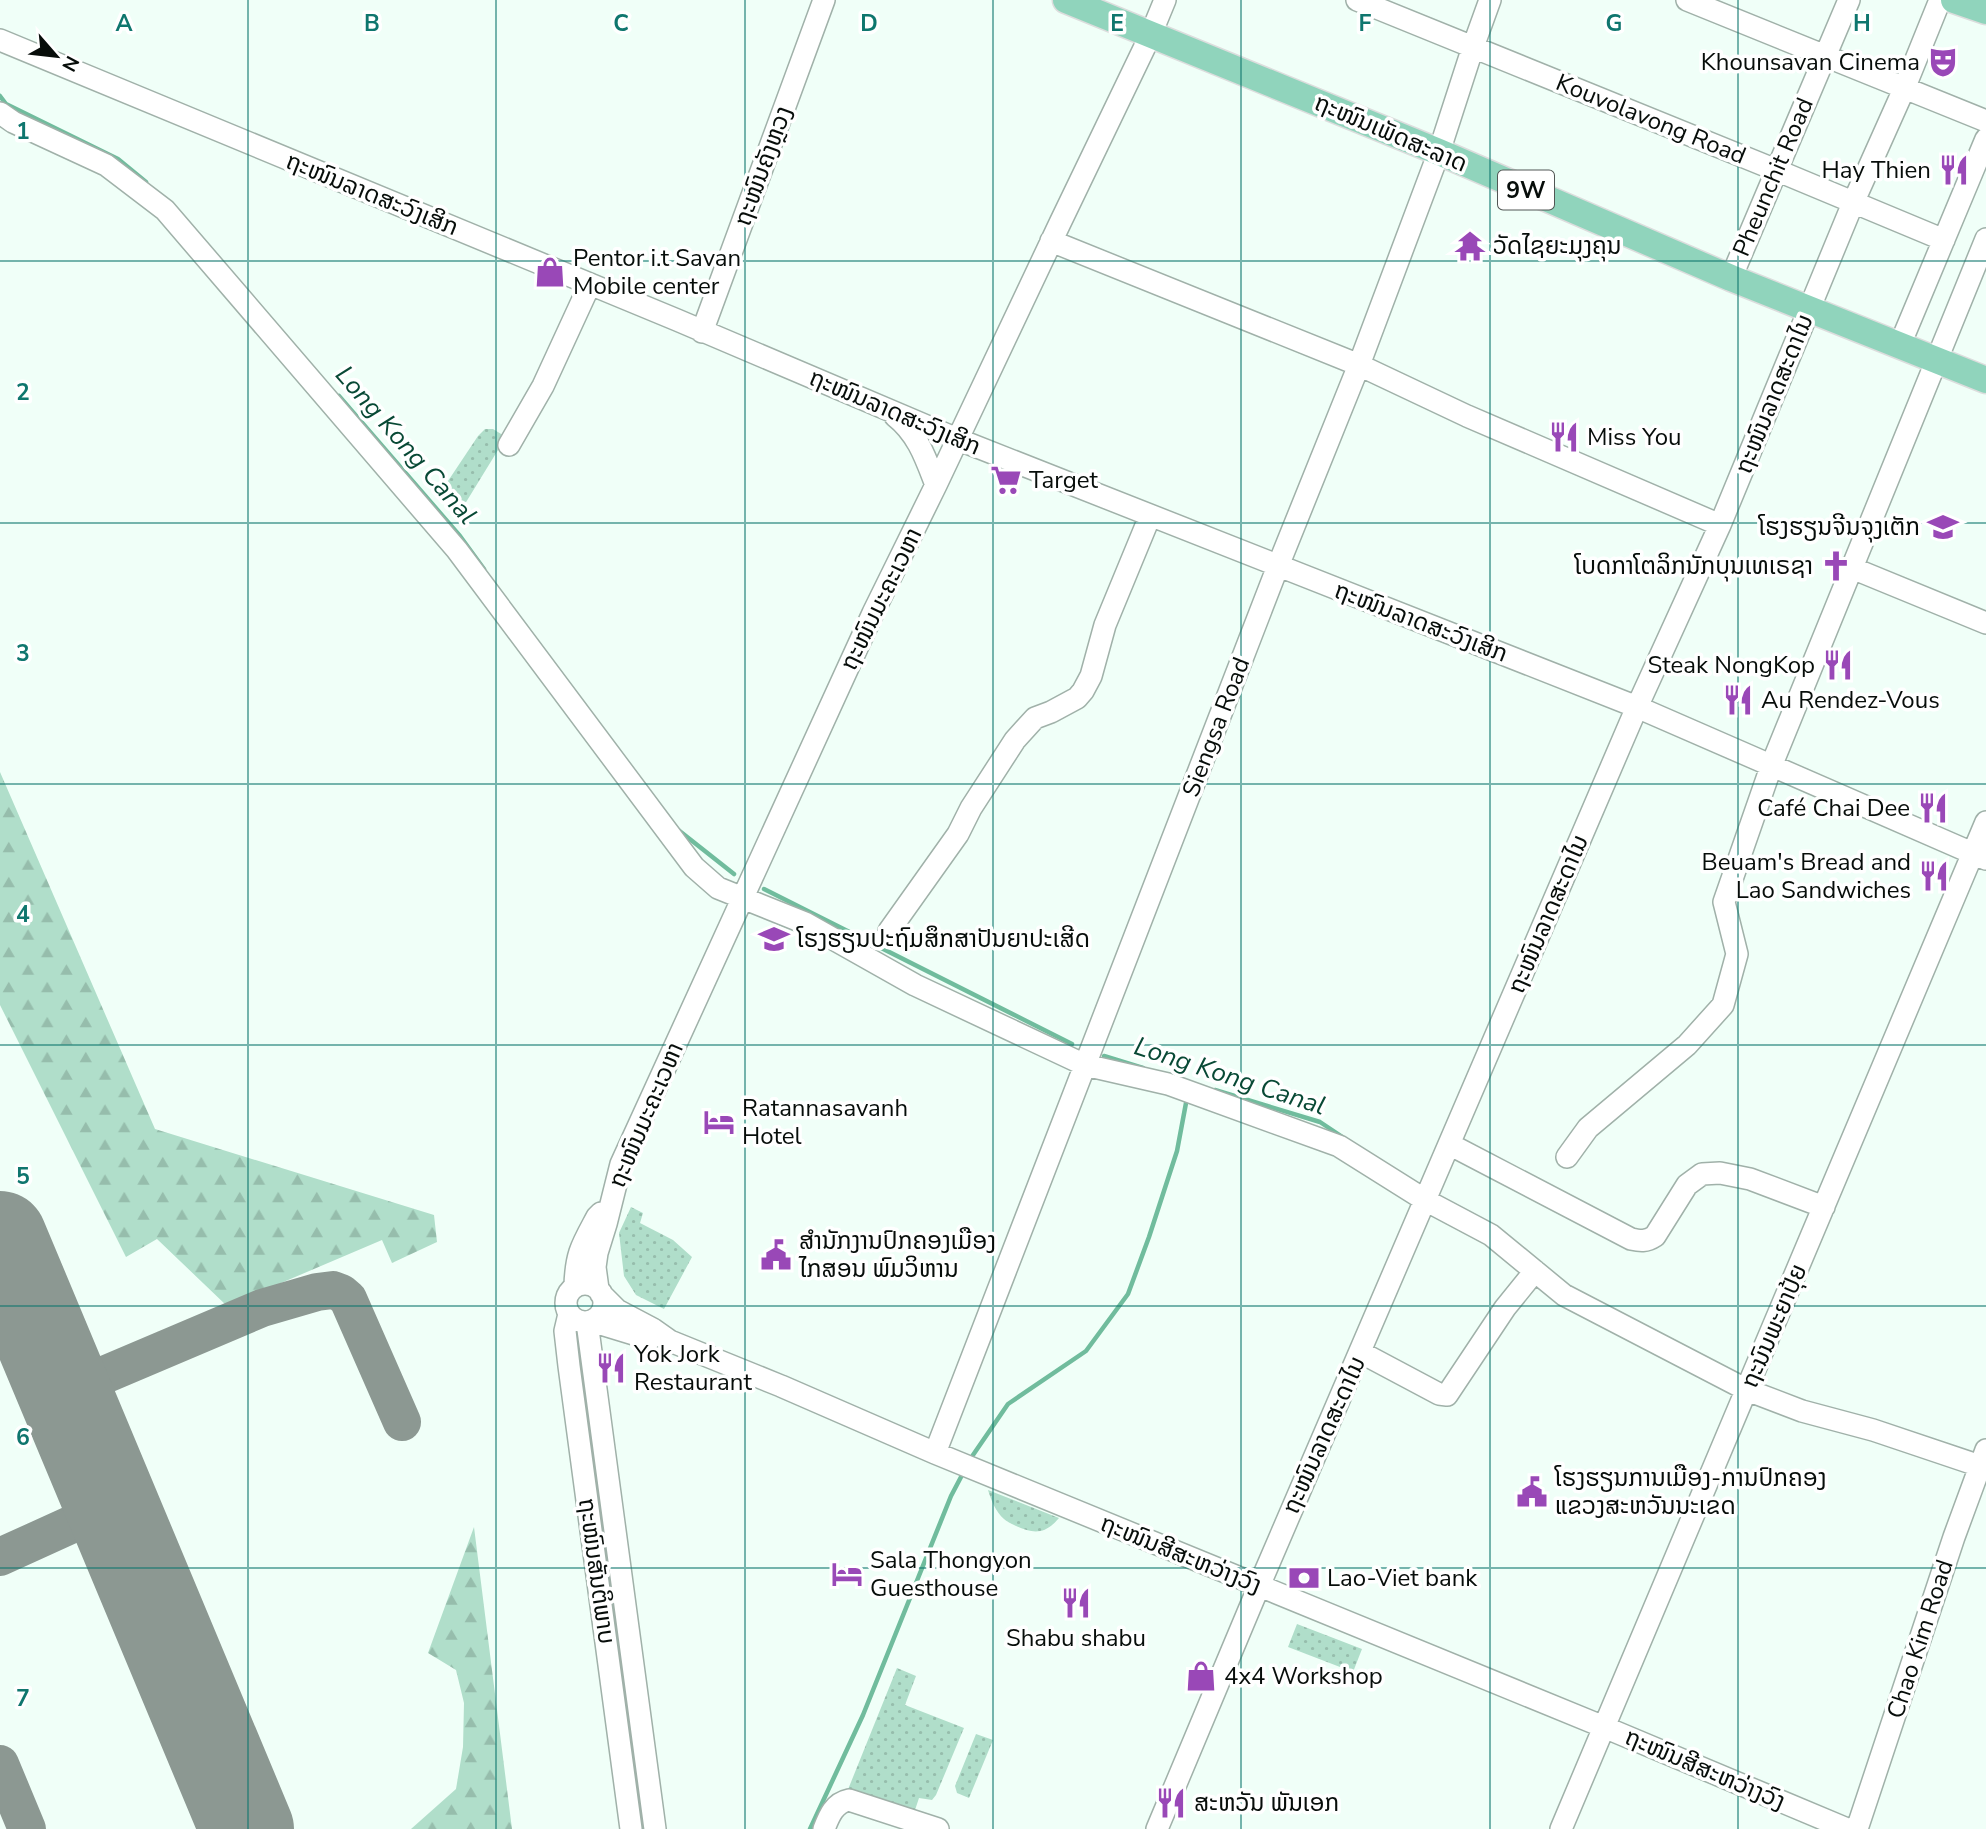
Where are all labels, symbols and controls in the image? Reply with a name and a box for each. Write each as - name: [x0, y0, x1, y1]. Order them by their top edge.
- text: A: [115, 8, 133, 39]
- text: B: [364, 8, 380, 39]
- text: C: [613, 8, 629, 39]
- text: D: [860, 8, 878, 39]
- text: E: [1110, 8, 1124, 39]
- text: F: [1359, 8, 1372, 39]
- text: G: [1606, 8, 1622, 39]
- text: H: [1853, 8, 1871, 39]
- north arrow: [21, 21, 91, 91]
- theatre icon: Khounsavan Cinema: [1926, 45, 1960, 79]
- place label: Khounsavan Cinema: [1701, 46, 1920, 78]
- text: N: [55, 51, 85, 76]
- street label: Kouvolavong Road: [1551, 66, 1751, 172]
- street label: ຖະໜົນເພັດສະລາດ: [1309, 86, 1473, 180]
- street label: Pheunchit Road: [1725, 93, 1821, 261]
- street label: ຖະໜົນຄັງຫຼວງ: [726, 101, 800, 231]
- text: 1: [16, 116, 30, 147]
- street label: ຖະໜົນລາດສະວົງເສິກ: [281, 145, 463, 243]
- restaurant icon: Hay Thien: [1937, 153, 1971, 187]
- place label: Hay Thien: [1822, 154, 1931, 186]
- road number: 9W: [1498, 170, 1554, 210]
- temple icon: ວັດໄຊຍະມຸງຄຸນ: [1453, 229, 1487, 263]
- place label: ວັດໄຊຍະມຸງຄຸນ: [1493, 230, 1622, 262]
- place label: Pentor i.t Savan Mobile center: [573, 242, 741, 302]
- shop icon: Pentor i.t Savan Mobile center: [533, 255, 567, 289]
- street label: ຖະໜົນລາດສະດາໄນ: [1727, 309, 1821, 479]
- water label: Long Kong Canal: [327, 358, 485, 532]
- street label: ຖະໜົນລາດສະວົງເສິກ: [804, 361, 986, 463]
- text: 2: [16, 377, 30, 408]
- restaurant icon: Miss You: [1547, 420, 1581, 454]
- place label: Miss You: [1587, 421, 1682, 453]
- supermarket icon: Target: [989, 463, 1023, 497]
- place label: Target: [1029, 464, 1099, 496]
- school or university icon: ໂຮງຮຽນຈີນຈຸງເຕັກ: [1926, 510, 1960, 544]
- place label: ໂຮງຮຽນຈີນຈຸງເຕັກ: [1758, 511, 1920, 543]
- street label: ຖະໜົນມະຄະເວຫາ: [833, 522, 929, 676]
- church icon: ໂບດກາໂຕລິກນັກບຸນເທເຣຊາ: [1819, 549, 1853, 583]
- place label: ໂບດກາໂຕລິກນັກບຸນເທເຣຊາ: [1574, 550, 1813, 582]
- street label: ຖະໜົນລາດສະວົງເສິກ: [1330, 574, 1512, 670]
- text: 3: [16, 638, 30, 669]
- restaurant icon: Steak NongKop: [1821, 648, 1855, 682]
- place label: Steak NongKop: [1647, 649, 1815, 681]
- street label: Siengsa Road: [1175, 653, 1257, 801]
- restaurant icon: Au Rendez-Vous: [1721, 683, 1755, 717]
- place label: Au Rendez-Vous: [1761, 684, 1940, 716]
- restaurant icon: Café Chai Dee: [1916, 791, 1950, 825]
- place label: Café Chai Dee: [1757, 792, 1910, 824]
- street label: ຖະໜົນລາດສະດາໄນ: [1500, 830, 1596, 998]
- place label: Beuam's Bread and Lao Sandwiches: [1702, 846, 1911, 906]
- restaurant icon: Beuam's Bread and Lao Sandwiches: [1917, 859, 1951, 893]
- text: 4: [16, 899, 30, 930]
- school or university icon: ໂຮງຮຽນປະຖົມສຶກສາປັນຍາປະເສີດ: [757, 922, 791, 956]
- place label: ໂຮງຮຽນປະຖົມສຶກສາປັນຍາປະເສີດ: [796, 923, 1090, 955]
- water label: Long Kong Canal: [1130, 1029, 1330, 1123]
- street label: ຖະໜົນມະຄະເວຫາ: [601, 1037, 691, 1193]
- place label: Ratannasavanh Hotel: [742, 1092, 908, 1152]
- hotel icon: Ratannasavanh Hotel: [702, 1105, 736, 1139]
- text: 5: [16, 1161, 30, 1192]
- place label: ສຳນັກງານປົກຄອງເມືອງ ໄກສອນ ພົມວິຫານ: [798, 1225, 996, 1285]
- public building icon: ສຳນັກງານປົກຄອງເມືອງ ໄກສອນ ພົມວິຫານ: [759, 1238, 793, 1272]
- street label: ຖະນົນພະຍາປຸ້ຍ: [1734, 1259, 1814, 1393]
- place label: Yok Jork Restaurant: [633, 1338, 752, 1398]
- restaurant icon: Yok Jork Restaurant: [594, 1351, 628, 1385]
- street label: ຖະໜົນລາດສະດາໄນ: [1275, 1351, 1373, 1519]
- text: 6: [16, 1422, 30, 1453]
- place label: ໂຮງຮຽນການເມືອງ-ການປົກຄອງ ແຂວງສະຫວັນນະເຂດ: [1554, 1462, 1827, 1522]
- public building icon: ໂຮງຮຽນການເມືອງ-ການປົກຄອງ ແຂວງສະຫວັນນະເຂດ: [1515, 1475, 1549, 1509]
- street label: ຖະໜົນສັນຕິພາບ: [571, 1496, 623, 1646]
- street label: ຖະໜົນສີສະຫວ່າງວົງ: [1096, 1507, 1266, 1601]
- place label: Sala Thongyon Guesthouse: [870, 1544, 1032, 1604]
- street label: Chao Kim Road: [1879, 1556, 1961, 1722]
- hotel icon: Sala Thongyon Guesthouse: [830, 1557, 864, 1591]
- bank icon: Lao-Viet bank: [1287, 1561, 1321, 1595]
- place label: Lao-Viet bank: [1327, 1562, 1478, 1594]
- restaurant icon: Shabu shabu: [1059, 1586, 1093, 1620]
- place label: Shabu shabu: [1006, 1622, 1146, 1654]
- shop icon: 4x4 Workshop: [1184, 1659, 1218, 1693]
- place label: 4x4 Workshop: [1224, 1660, 1383, 1692]
- text: 7: [16, 1683, 30, 1714]
- street label: ຖະໜົນສີສະຫວ່າງວົງ: [1620, 1721, 1790, 1817]
- restaurant icon: ສະຫວັນ ພັນເອກ: [1154, 1786, 1188, 1820]
- place label: ສະຫວັນ ພັນເອກ: [1194, 1787, 1339, 1819]

